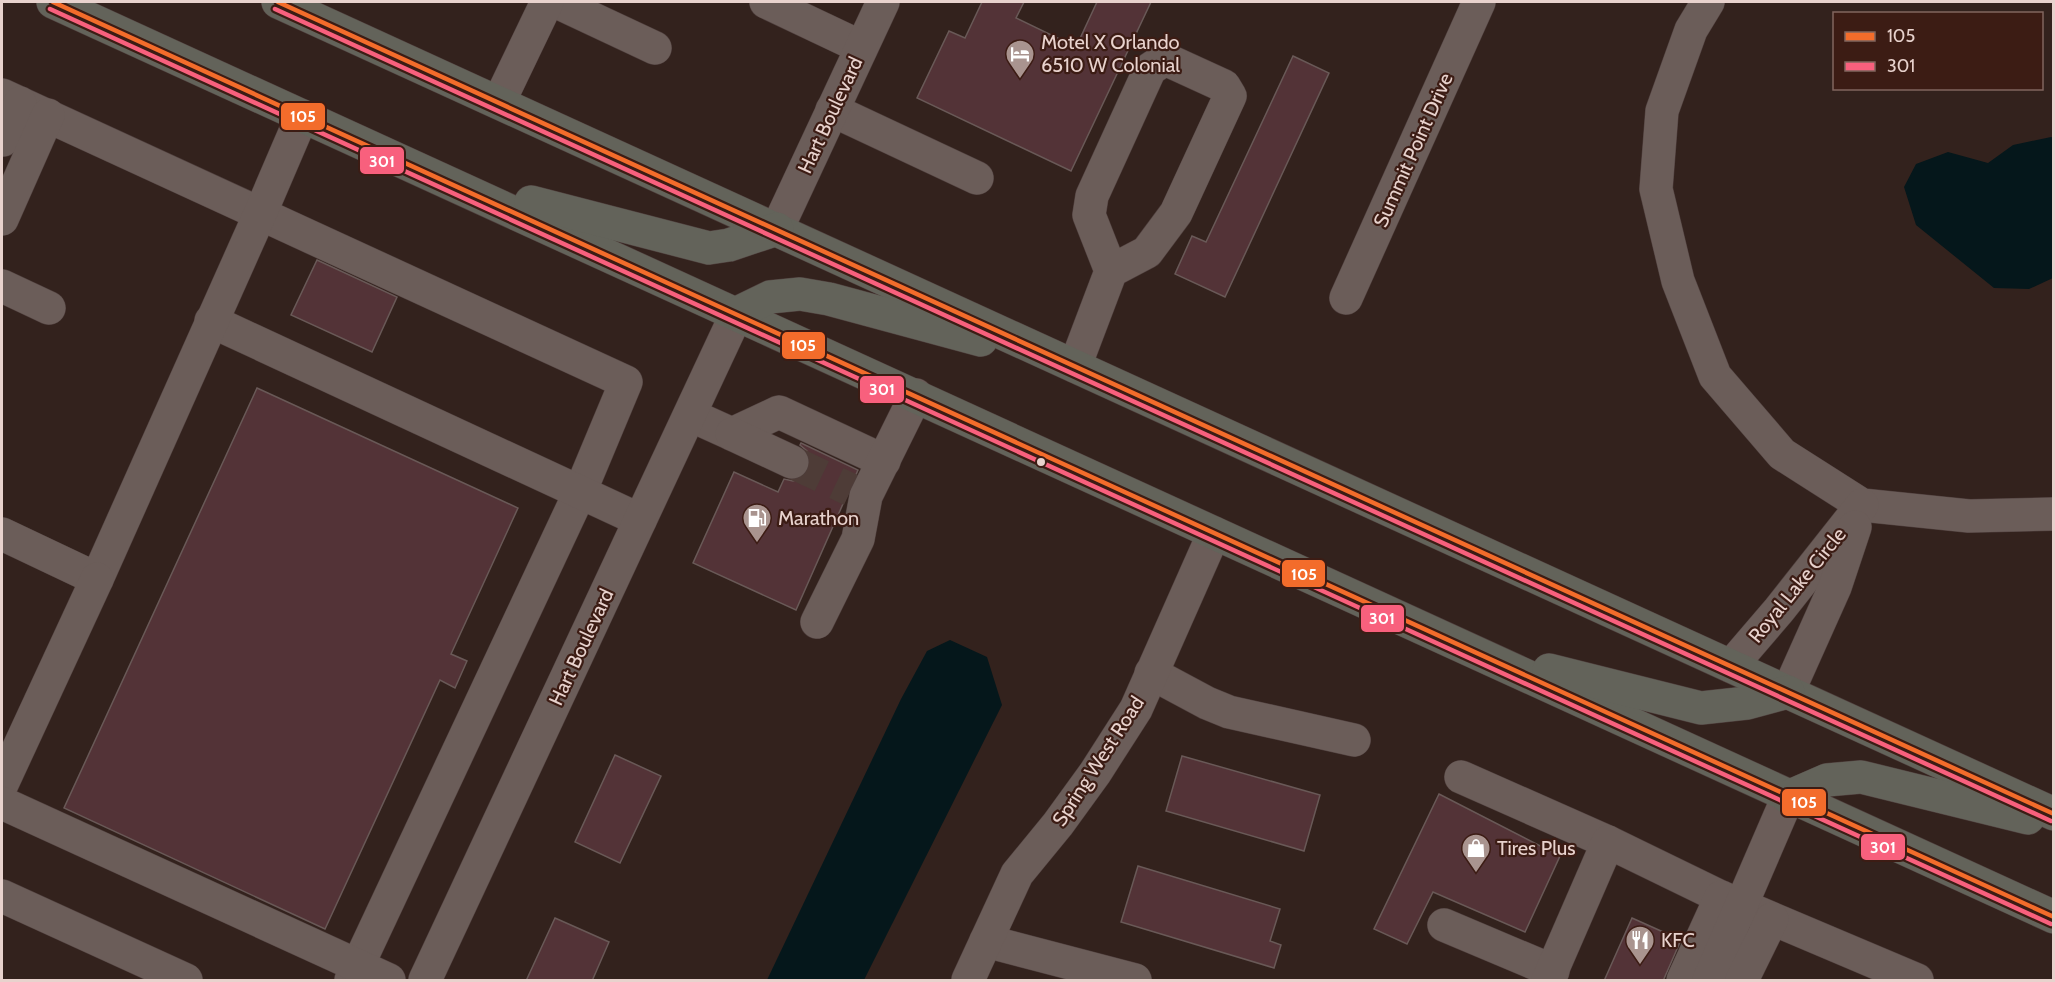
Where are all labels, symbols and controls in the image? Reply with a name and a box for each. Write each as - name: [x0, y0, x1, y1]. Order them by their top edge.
- legend: [1833, 12, 2043, 90]
- text: 105: [1887, 25, 1915, 47]
- place label: Motel X Orlando 6510 W Colonial: [1041, 30, 1180, 77]
- hotel icon: Motel X Orlando 6510 W Colonial: [1004, 38, 1036, 80]
- street label: Hart Boulevard: [793, 53, 867, 177]
- text: 301: [1887, 55, 1915, 77]
- street label: Summit Point Drive: [1368, 69, 1458, 231]
- line badge: 105: [280, 102, 326, 131]
- text: 105: [290, 107, 316, 126]
- line badge: 301: [359, 146, 405, 175]
- text: 301: [369, 152, 395, 171]
- line badge: 105: [781, 331, 826, 360]
- text: 105: [790, 336, 816, 355]
- line badge: 301: [859, 375, 905, 404]
- text: 301: [869, 380, 895, 399]
- unlabelled marker: [1035, 456, 1047, 468]
- fuel station icon: Marathon: [741, 502, 773, 544]
- place label: Marathon: [778, 506, 859, 530]
- street label: Royal Lake Circle: [1743, 523, 1851, 647]
- line badge: 105: [1281, 559, 1326, 588]
- text: 105: [1291, 565, 1317, 584]
- street label: Hart Boulevard: [544, 585, 618, 709]
- line badge: 301: [1360, 604, 1405, 633]
- text: 301: [1369, 609, 1395, 628]
- street label: Spring West Road: [1047, 691, 1149, 831]
- line badge: 105: [1781, 788, 1827, 817]
- text: 105: [1791, 793, 1817, 812]
- shop icon: Tires Plus: [1460, 832, 1492, 874]
- line badge: 301: [1860, 833, 1906, 861]
- place label: Tires Plus: [1497, 836, 1576, 860]
- text: 301: [1870, 838, 1896, 857]
- restaurant icon: KFC: [1624, 924, 1656, 966]
- place label: KFC: [1661, 928, 1695, 952]

